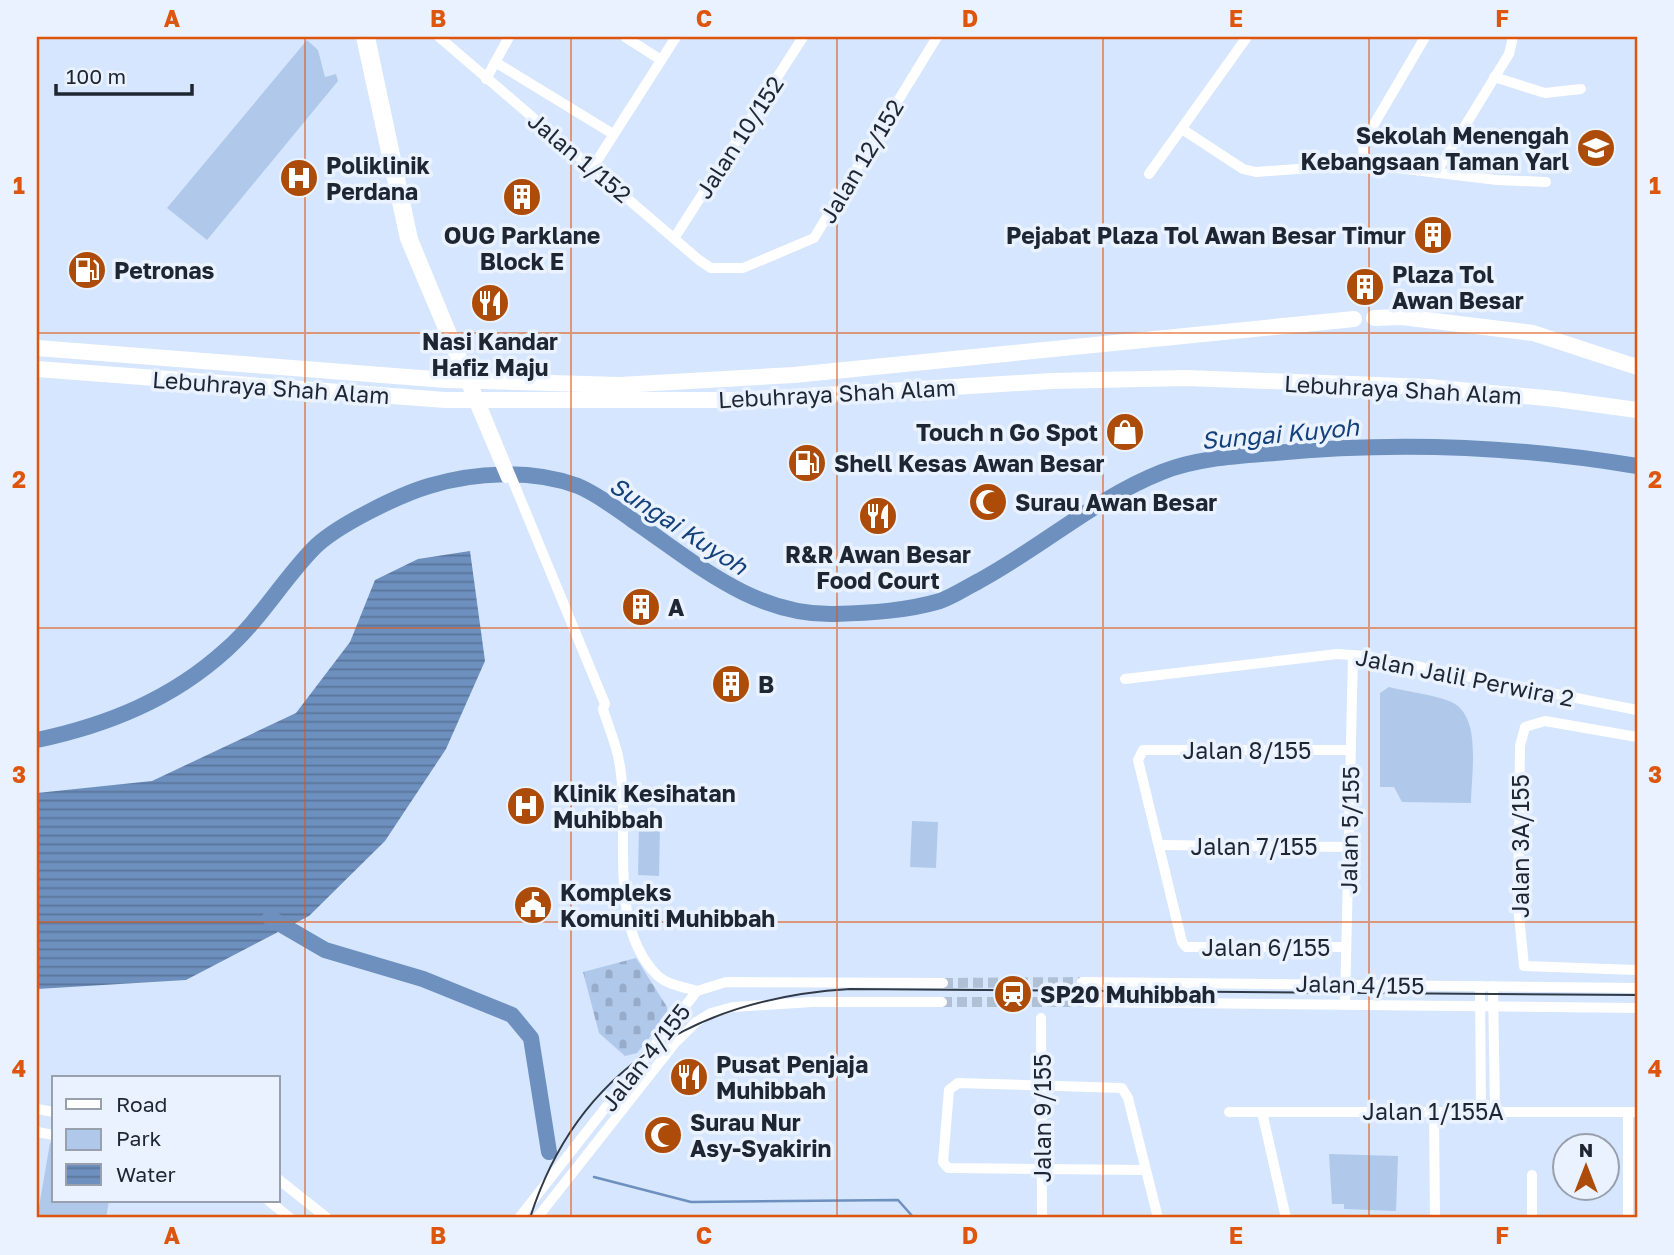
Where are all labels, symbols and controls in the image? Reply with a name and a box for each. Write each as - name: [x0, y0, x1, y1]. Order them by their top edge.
- text: A: [164, 4, 181, 32]
- text: B: [430, 4, 446, 32]
- text: C: [696, 4, 712, 32]
- text: D: [962, 4, 978, 32]
- text: E: [1229, 4, 1243, 32]
- text: F: [1495, 4, 1509, 32]
- scale bar: [56, 52, 192, 96]
- text: 100 m: [66, 63, 126, 89]
- street label: Jalan 10/152: [689, 71, 789, 203]
- street label: Jalan 12/152: [813, 94, 909, 228]
- street label: Jalan 1/152: [523, 106, 637, 208]
- place label: Sekolah Menengah Kebangsaan Taman Yarl: [1301, 121, 1569, 175]
- school or university icon: Sekolah Menengah Kebangsaan Taman Yarl: [1575, 127, 1617, 169]
- place label: Poliklinik Perdana: [326, 151, 431, 205]
- hospital icon: Poliklinik Perdana: [278, 157, 320, 199]
- text: 1: [13, 171, 25, 199]
- text: 1: [1649, 171, 1661, 199]
- building icon: OUG Parklane Block E: [501, 176, 543, 218]
- building icon: Pejabat Plaza Tol Awan Besar Timur: [1412, 214, 1454, 256]
- place label: OUG Parklane Block E: [444, 221, 600, 275]
- place label: Pejabat Plaza Tol Awan Besar Timur: [1006, 221, 1406, 249]
- fuel station icon: Petronas: [66, 249, 108, 291]
- place label: Petronas: [114, 256, 215, 284]
- place label: Plaza Tol Awan Besar: [1392, 260, 1524, 314]
- building icon: Plaza Tol Awan Besar: [1344, 266, 1386, 308]
- restaurant icon: Nasi Kandar Hafiz Maju: [469, 282, 511, 324]
- place label: Nasi Kandar Hafiz Maju: [422, 327, 558, 381]
- street label: Lebuhraya Shah Alam: [151, 365, 391, 409]
- street label: Lebuhraya Shah Alam: [1283, 369, 1523, 409]
- street label: Lebuhraya Shah Alam: [717, 373, 957, 413]
- shop icon: Touch n Go Spot: [1104, 411, 1146, 453]
- water label: Sungai Kuyoh: [1200, 412, 1361, 455]
- place label: Touch n Go Spot: [916, 418, 1098, 446]
- fuel station icon: Shell Kesas Awan Besar: [786, 442, 828, 484]
- place label: Shell Kesas Awan Besar: [834, 449, 1105, 477]
- text: 2: [12, 465, 26, 493]
- text: 2: [1648, 465, 1662, 493]
- water label: Sungai Kuyoh: [604, 470, 754, 582]
- mosque icon: Surau Awan Besar: [967, 481, 1009, 523]
- place label: Surau Awan Besar: [1015, 488, 1217, 516]
- restaurant icon: R&R Awan Besar Food Court: [857, 495, 899, 537]
- place label: R&R Awan Besar Food Court: [785, 540, 971, 594]
- building icon: A: [620, 586, 662, 628]
- place label: A: [668, 593, 685, 621]
- street label: Jalan Jalil Perwira 2: [1354, 642, 1576, 712]
- building icon: B: [710, 663, 752, 705]
- place label: B: [758, 670, 774, 698]
- street label: Jalan 8/155: [1183, 736, 1311, 764]
- text: 3: [12, 760, 26, 788]
- text: 3: [1648, 760, 1662, 788]
- street label: Jalan 5/155: [1334, 766, 1364, 894]
- street label: Jalan 3A/155: [1506, 774, 1534, 918]
- place label: Klinik Kesihatan Muhibbah: [553, 779, 736, 833]
- hospital icon: Klinik Kesihatan Muhibbah: [505, 785, 547, 827]
- street label: Jalan 7/155: [1190, 832, 1318, 860]
- place label: Kompleks Komuniti Muhibbah: [560, 878, 775, 932]
- public building icon: Kompleks Komuniti Muhibbah: [512, 884, 554, 926]
- street label: Jalan 6/155: [1202, 933, 1330, 961]
- street label: Jalan 4/155: [1295, 969, 1425, 999]
- station icon: SP20 Muhibbah: [992, 973, 1034, 1015]
- place label: SP20 Muhibbah: [1040, 980, 1215, 1008]
- street label: Jalan 4/155: [594, 998, 696, 1116]
- place label: Pusat Penjaja Muhibbah: [716, 1050, 868, 1104]
- text: 4: [12, 1054, 26, 1082]
- street label: Jalan 9/155: [1028, 1054, 1056, 1182]
- text: 4: [1648, 1054, 1662, 1082]
- restaurant icon: Pusat Penjaja Muhibbah: [668, 1056, 710, 1098]
- legend: [52, 1076, 280, 1202]
- text: Road: [116, 1091, 167, 1117]
- street label: Jalan 1/155A: [1362, 1097, 1504, 1125]
- place label: Surau Nur Asy-Syakirin: [690, 1108, 831, 1162]
- mosque icon: Surau Nur Asy-Syakirin: [642, 1114, 684, 1156]
- text: Park: [116, 1125, 162, 1151]
- north arrow: [1552, 1132, 1622, 1202]
- text: N: [1579, 1138, 1593, 1161]
- text: Water: [116, 1161, 176, 1187]
- text: A: [164, 1221, 181, 1249]
- text: B: [430, 1221, 446, 1249]
- text: C: [696, 1221, 712, 1249]
- text: D: [962, 1221, 978, 1249]
- text: E: [1229, 1221, 1243, 1249]
- text: F: [1495, 1221, 1509, 1249]

